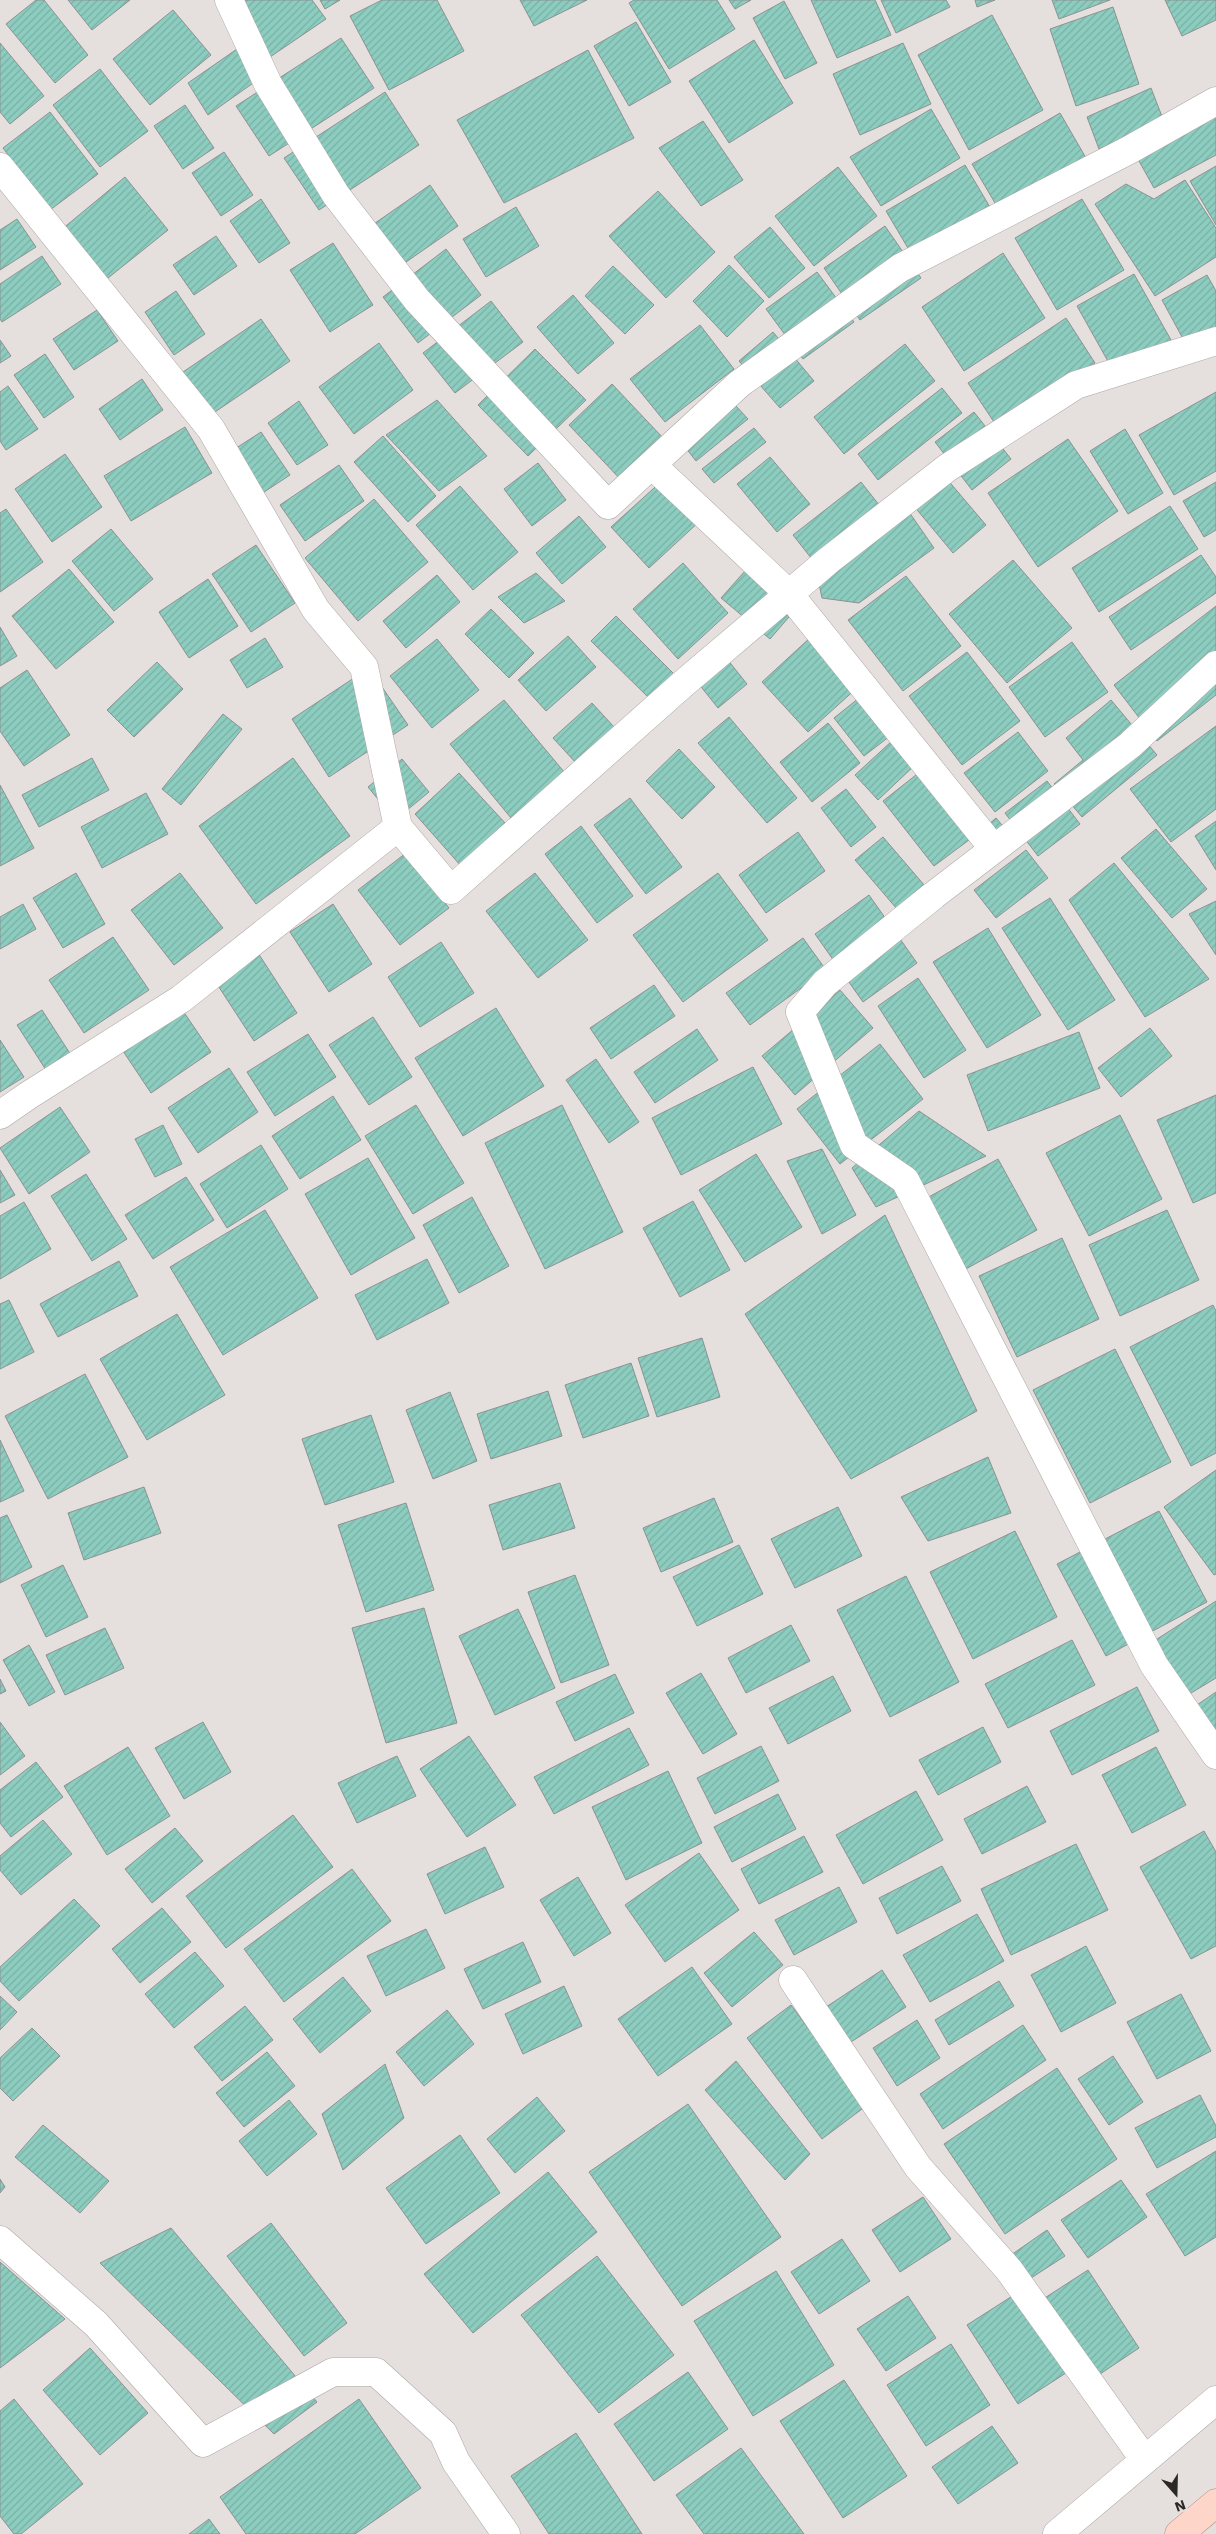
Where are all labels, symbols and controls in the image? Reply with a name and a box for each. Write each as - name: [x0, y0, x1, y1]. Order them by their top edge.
- north arrow: [1151, 2469, 1201, 2519]
- text: N: [1173, 2497, 1188, 2516]

